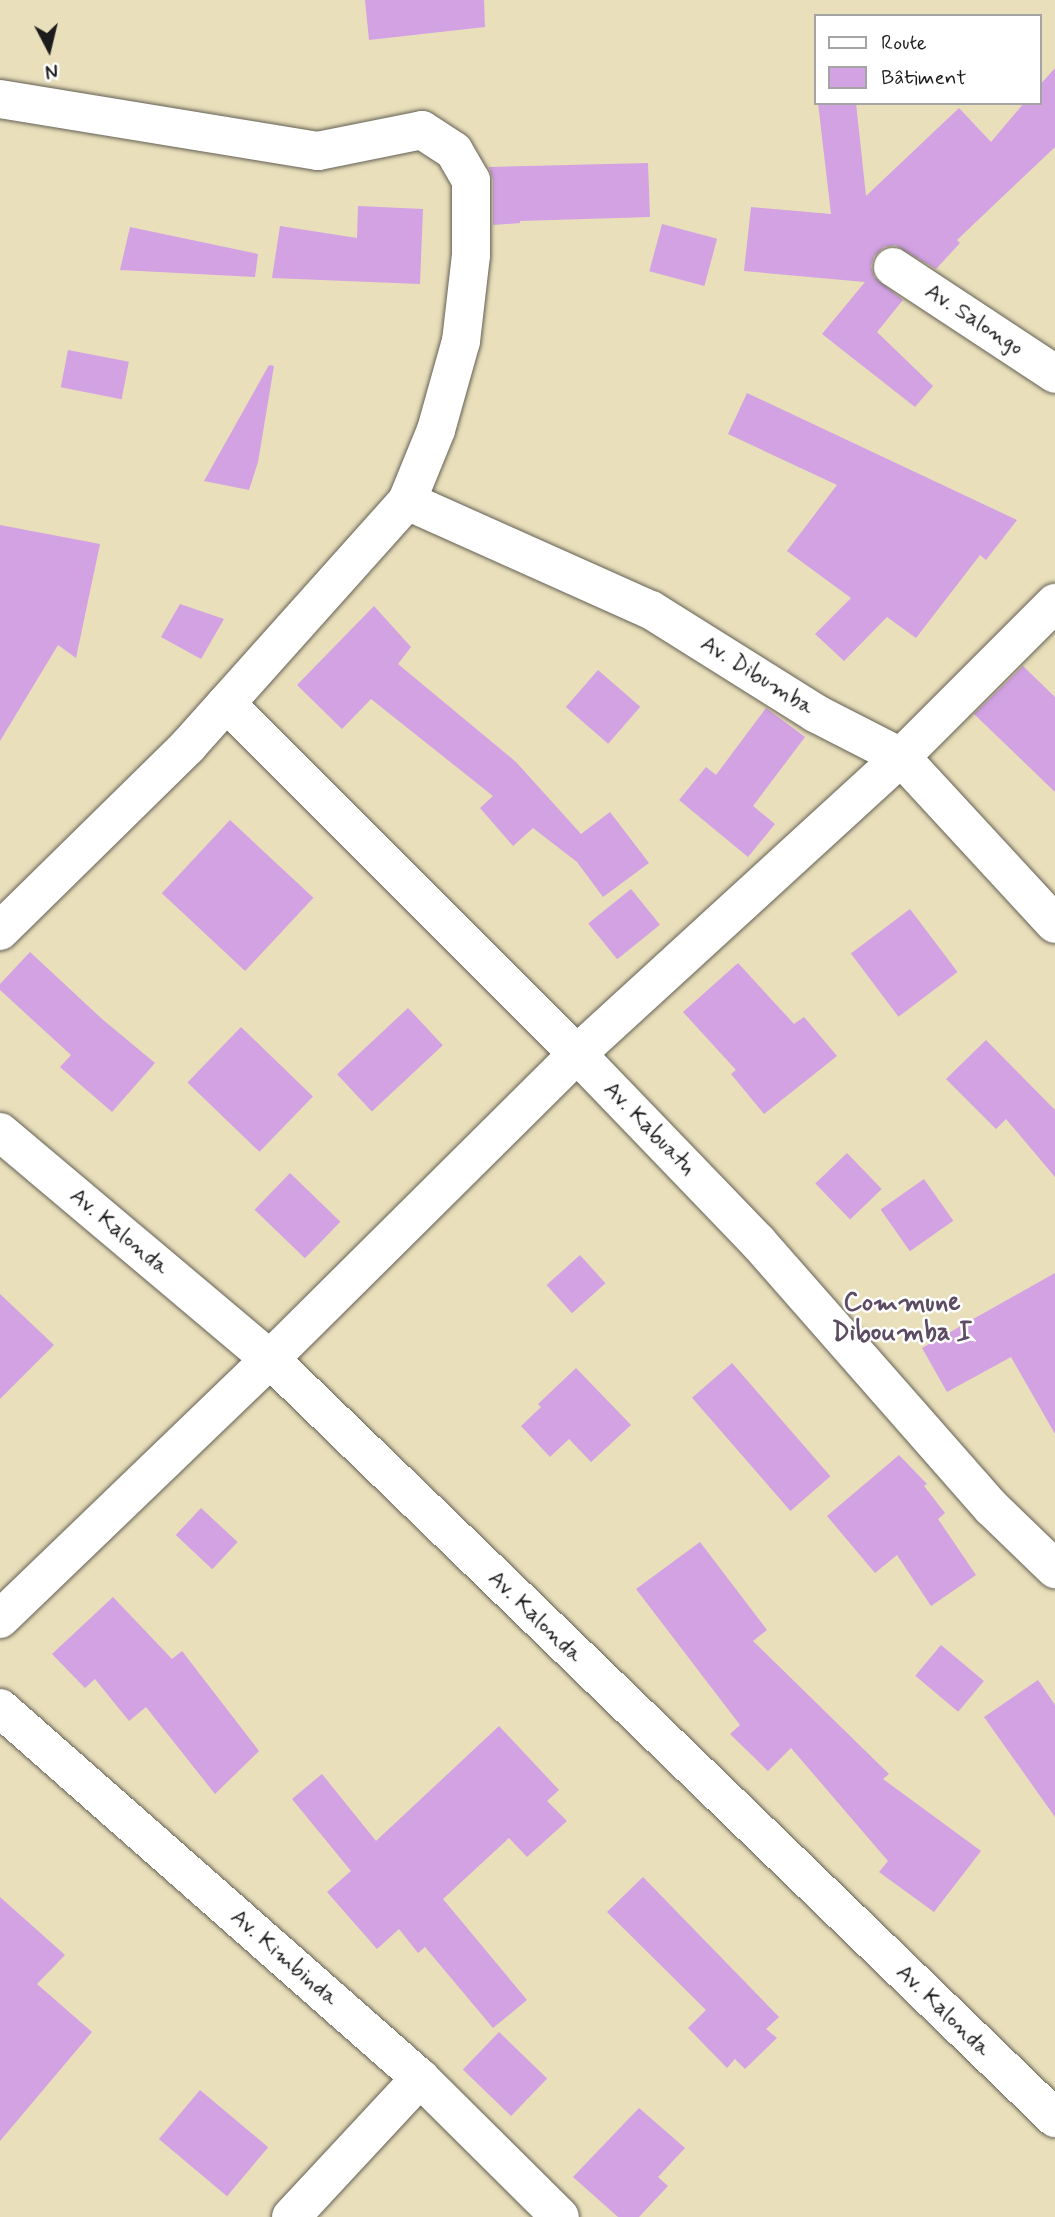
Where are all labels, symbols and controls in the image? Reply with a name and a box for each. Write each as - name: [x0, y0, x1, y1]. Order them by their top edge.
- north arrow: [14, 14, 84, 84]
- legend: [814, 14, 1041, 105]
- text: Route: [881, 29, 927, 57]
- text: N: [44, 57, 59, 84]
- text: Bâtiment: [881, 64, 966, 92]
- street label: Av. Salongo: [919, 278, 1029, 362]
- street label: Av. Dibumba: [695, 630, 819, 722]
- street label: Av. Kabuatu: [597, 1076, 701, 1182]
- street label: Av. Kalonda: [64, 1182, 174, 1282]
- district label: Commune Diboumba I: [832, 1288, 972, 1350]
- street label: Av. Kalonda: [482, 1565, 588, 1669]
- street label: Av. Kimbinda: [224, 1904, 344, 2012]
- street label: Av. Kalonda: [890, 1959, 996, 2063]

